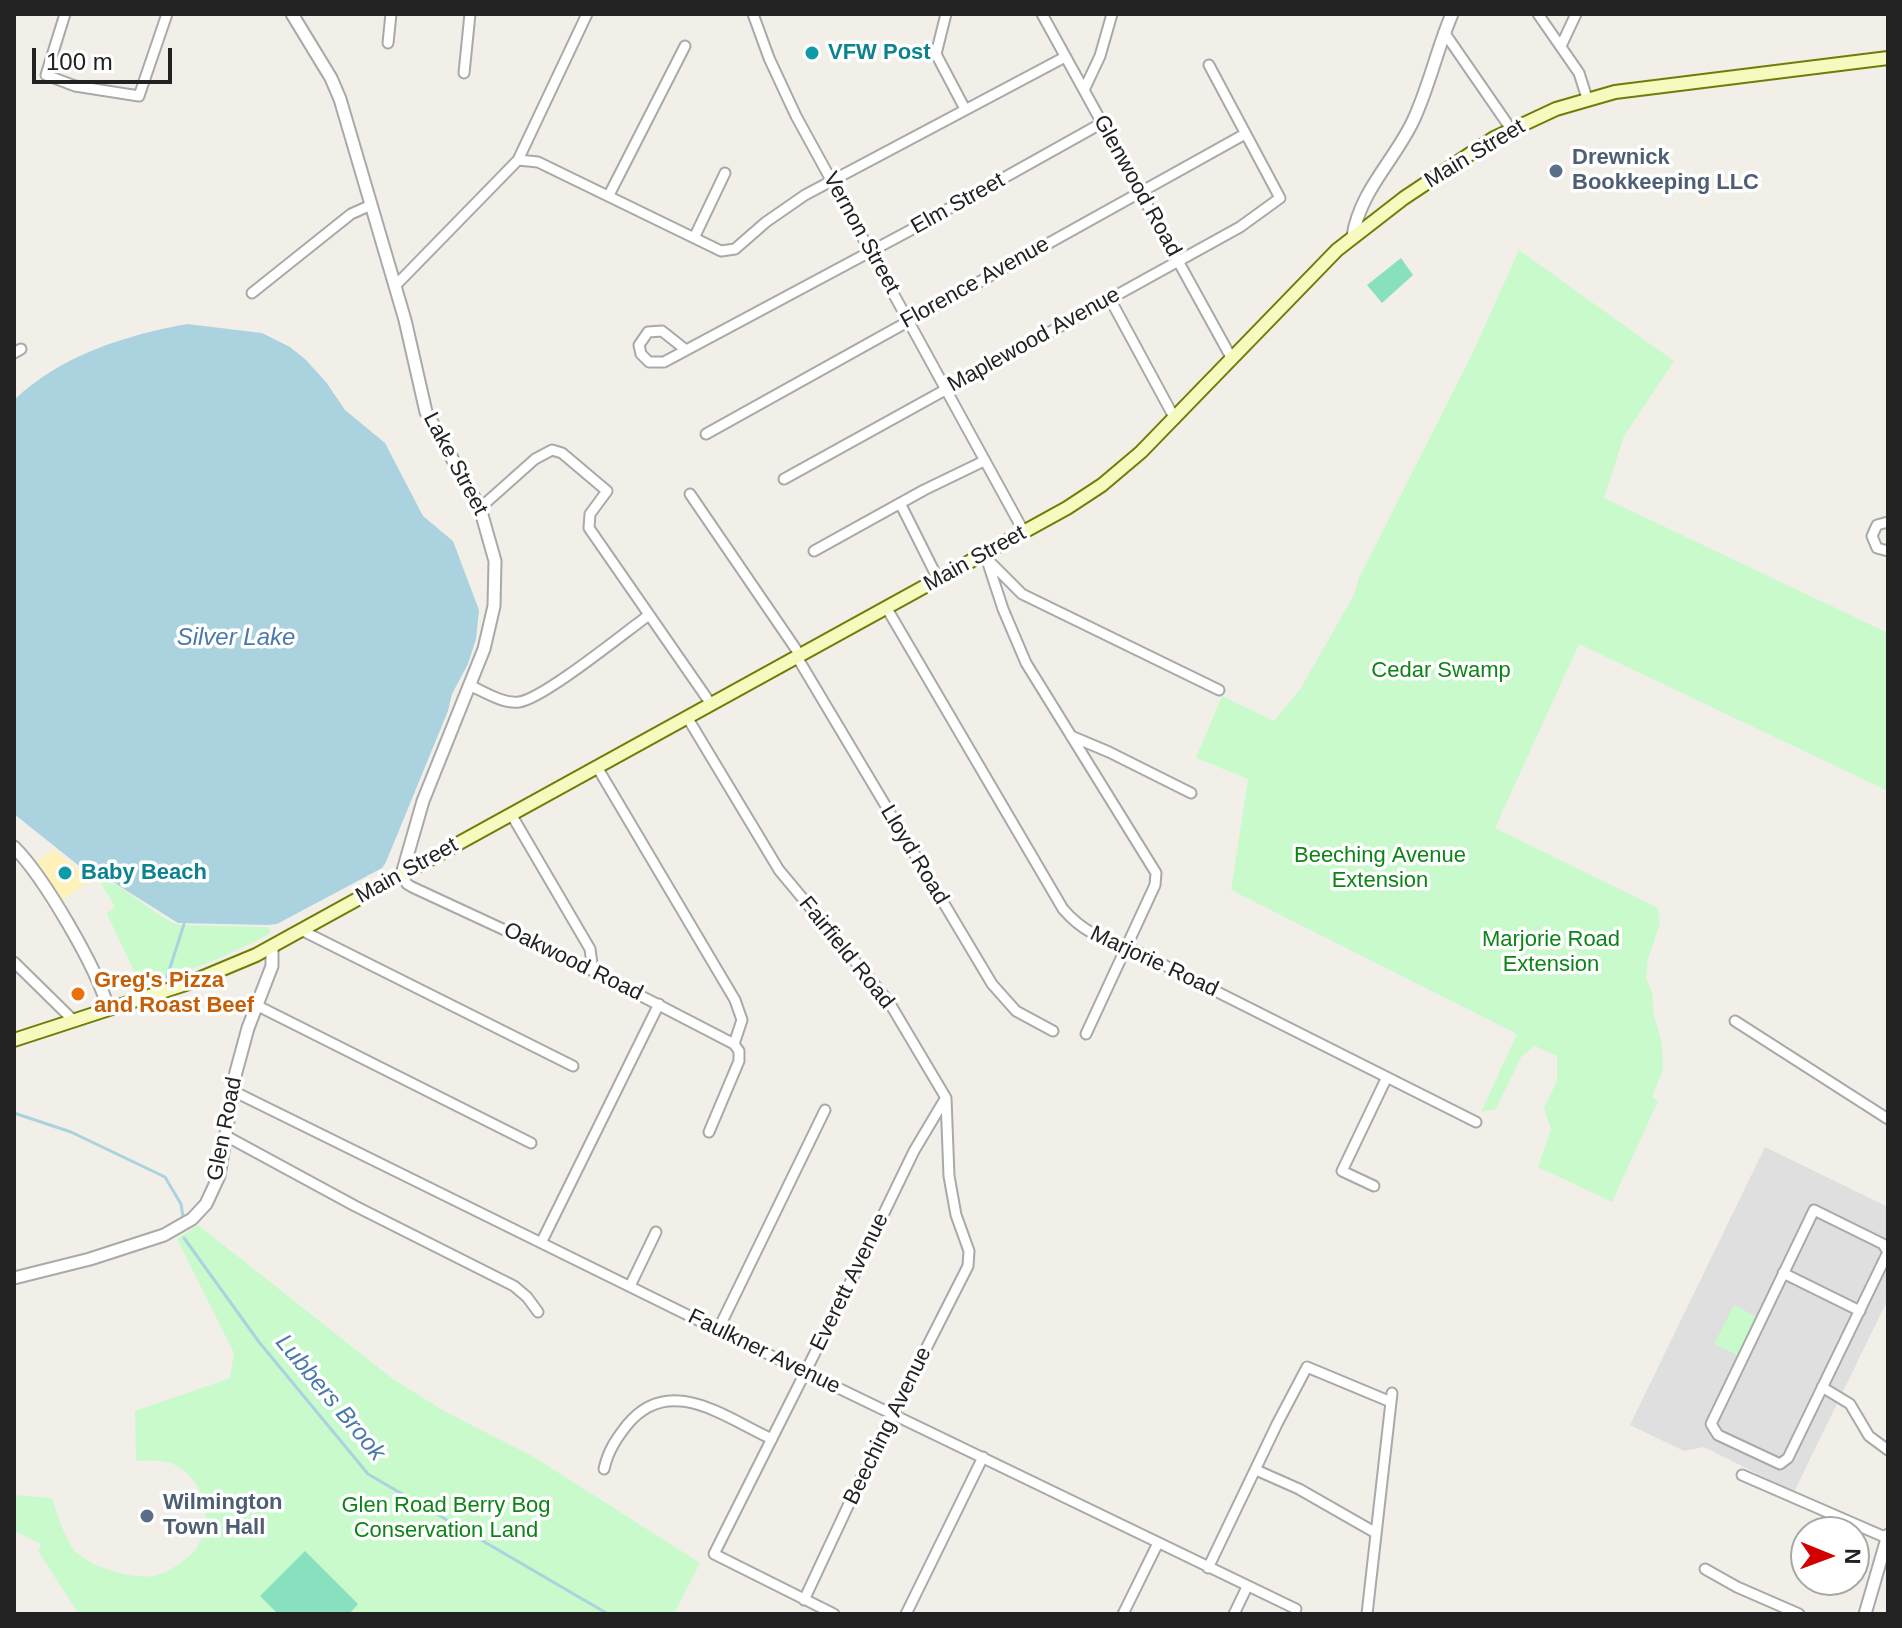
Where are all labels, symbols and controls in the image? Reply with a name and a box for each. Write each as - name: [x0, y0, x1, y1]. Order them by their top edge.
- scale bar: [36, 32, 176, 82]
- place label: VFW Post: [828, 40, 931, 66]
- marker: VFW Post: [803, 44, 821, 62]
- text: 100 m: [46, 48, 113, 75]
- street label: Glenwood Road: [1087, 111, 1187, 261]
- street label: Main Street: [1420, 114, 1530, 194]
- place label: Drewnick Bookkeeping LLC: [1572, 145, 1759, 196]
- marker: Drewnick Bookkeeping LLC: [1547, 162, 1565, 180]
- street label: Vernon Street: [817, 168, 905, 298]
- street label: Elm Street: [907, 168, 1009, 240]
- street label: Florence Avenue: [896, 231, 1054, 335]
- street label: Maplewood Avenue: [943, 282, 1125, 398]
- street label: Lake Street: [417, 408, 493, 520]
- street label: Main Street: [919, 520, 1031, 598]
- water label: Silver Lake: [177, 624, 295, 652]
- park label: Cedar Swamp: [1371, 658, 1511, 684]
- street label: Lloyd Road: [874, 801, 954, 909]
- street label: Main Street: [351, 832, 463, 910]
- park label: Beeching Avenue Extension: [1294, 843, 1466, 894]
- place label: Baby Beach: [81, 860, 207, 886]
- marker: Baby Beach: [56, 864, 74, 882]
- street label: Fairfield Road: [793, 891, 899, 1015]
- street label: Oakwood Road: [499, 917, 647, 1007]
- street label: Marjorie Road: [1086, 921, 1222, 1003]
- park label: Marjorie Road Extension: [1482, 927, 1620, 978]
- place label: Greg's Pizza and Roast Beef: [94, 968, 254, 1020]
- marker: Greg's Pizza and Roast Beef: [69, 985, 87, 1003]
- street label: Glen Road: [202, 1075, 248, 1183]
- street label: Everett Avenue: [805, 1209, 895, 1355]
- street label: Faulkner Avenue: [684, 1304, 844, 1400]
- water label: Lubbers Brook: [269, 1329, 391, 1467]
- street label: Beeching Avenue: [838, 1343, 938, 1509]
- place label: Wilmington Town Hall: [163, 1490, 283, 1542]
- park label: Glen Road Berry Bog Conservation Land: [341, 1493, 551, 1544]
- marker: Wilmington Town Hall: [138, 1507, 156, 1525]
- north arrow: [1790, 1516, 1870, 1596]
- text: N: [1840, 1548, 1865, 1565]

